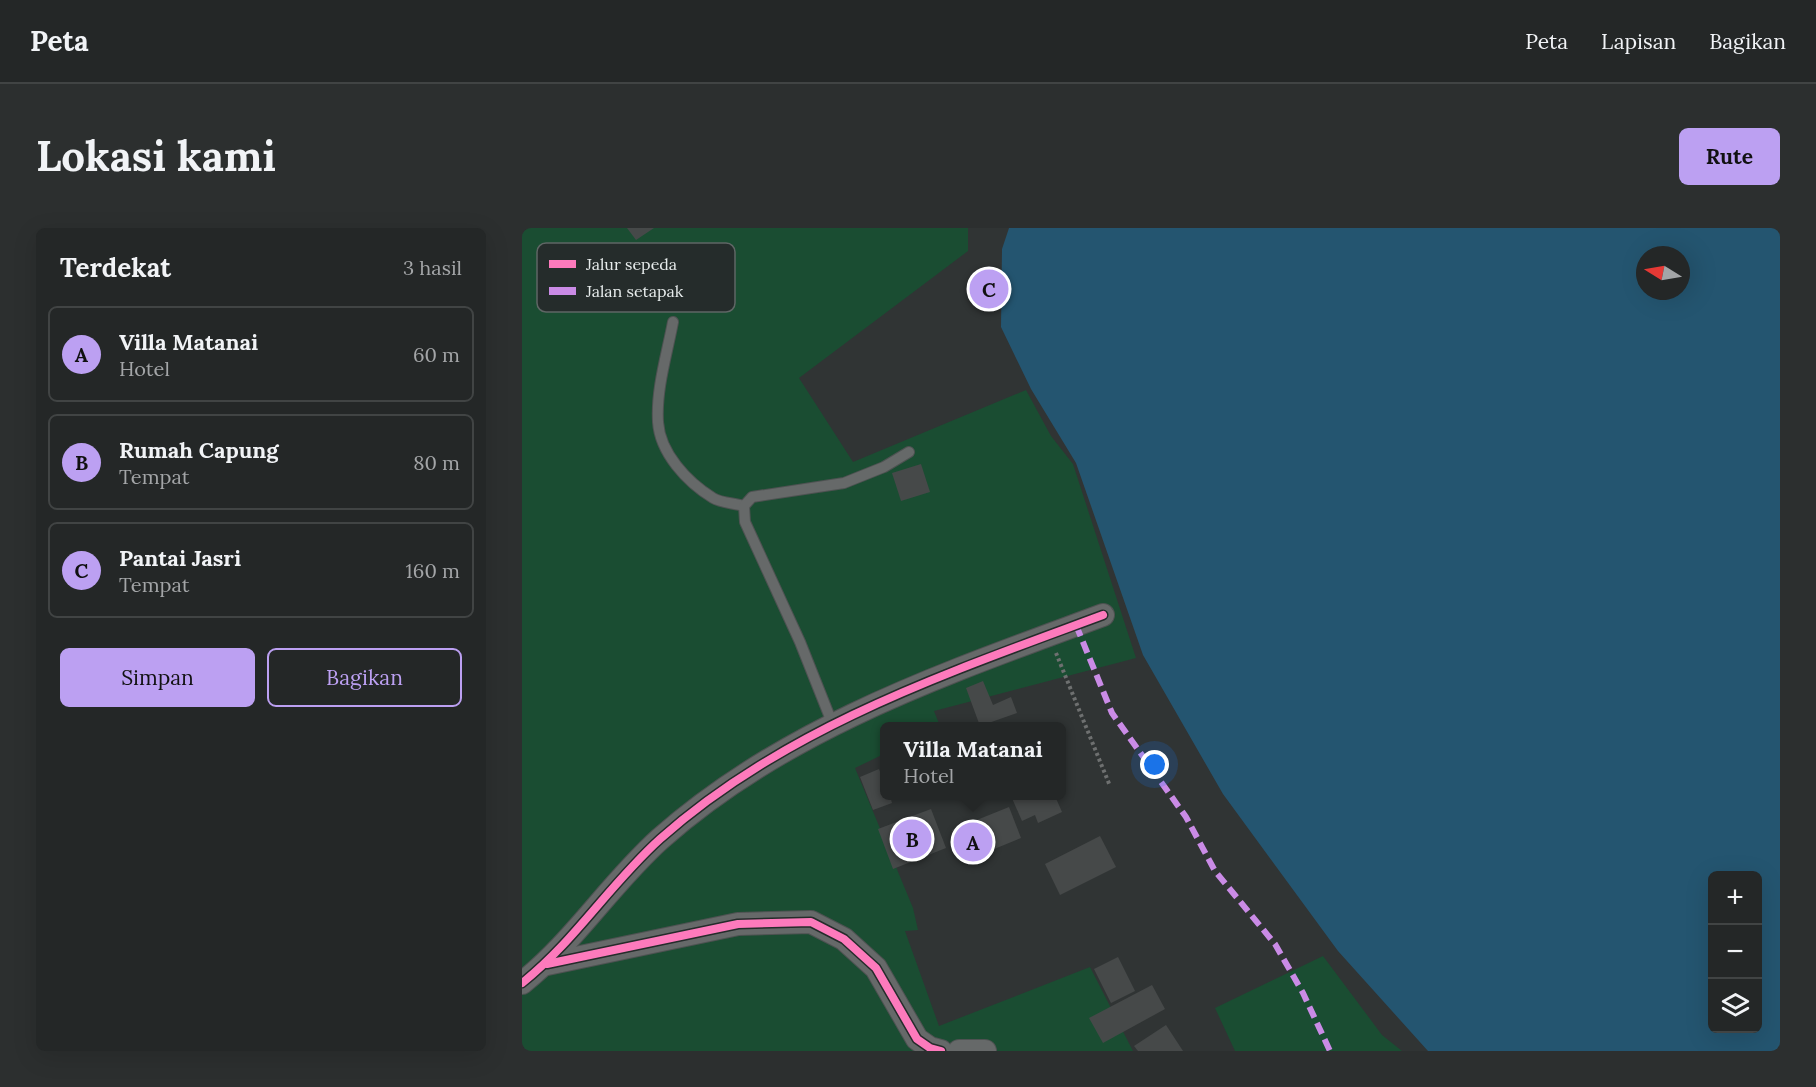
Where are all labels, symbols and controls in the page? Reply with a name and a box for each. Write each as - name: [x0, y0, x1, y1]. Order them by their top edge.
- text: Peta: [30, 23, 89, 59]
- text: Peta: [1525, 28, 1568, 55]
- text: Lapisan: [1601, 28, 1676, 55]
- text: Bagikan: [1709, 28, 1786, 55]
- button: Rute: [1679, 128, 1780, 185]
- text: Lokasi kami: [36, 129, 276, 183]
- legend: [537, 243, 735, 312]
- north arrow: [1636, 246, 1690, 300]
- text: Terdekat: [60, 251, 171, 284]
- text: Jalur sepeda: [585, 254, 677, 274]
- text: 3 hasil: [403, 255, 462, 280]
- pin: C: [970, 266, 1008, 312]
- text: Jalan setapak: [585, 281, 684, 301]
- text: Villa Matanai: [119, 328, 258, 356]
- text: A: [75, 342, 88, 367]
- text: 60 m: [413, 342, 460, 367]
- text: Hotel: [119, 356, 170, 381]
- text: Rumah Capung: [119, 436, 279, 464]
- text: B: [75, 450, 88, 475]
- text: 80 m: [413, 450, 460, 475]
- text: Tempat: [119, 464, 189, 489]
- text: Pantai Jasri: [119, 544, 241, 572]
- text: C: [75, 558, 88, 583]
- text: 160 m: [406, 558, 460, 583]
- text: Tempat: [119, 572, 189, 597]
- button: Simpan: [60, 648, 255, 707]
- button: Bagikan: [267, 648, 462, 707]
- popup: [880, 722, 1066, 800]
- text: Villa Matanai: [903, 735, 1043, 763]
- your location: [1140, 750, 1169, 779]
- text: Hotel: [903, 763, 954, 788]
- pin: B: [892, 816, 932, 862]
- pin: A: [954, 820, 992, 864]
- map controls: [1708, 871, 1762, 1033]
- button: +: [1708, 871, 1762, 925]
- button: −: [1708, 925, 1762, 979]
- button: layers: [1708, 979, 1762, 1033]

